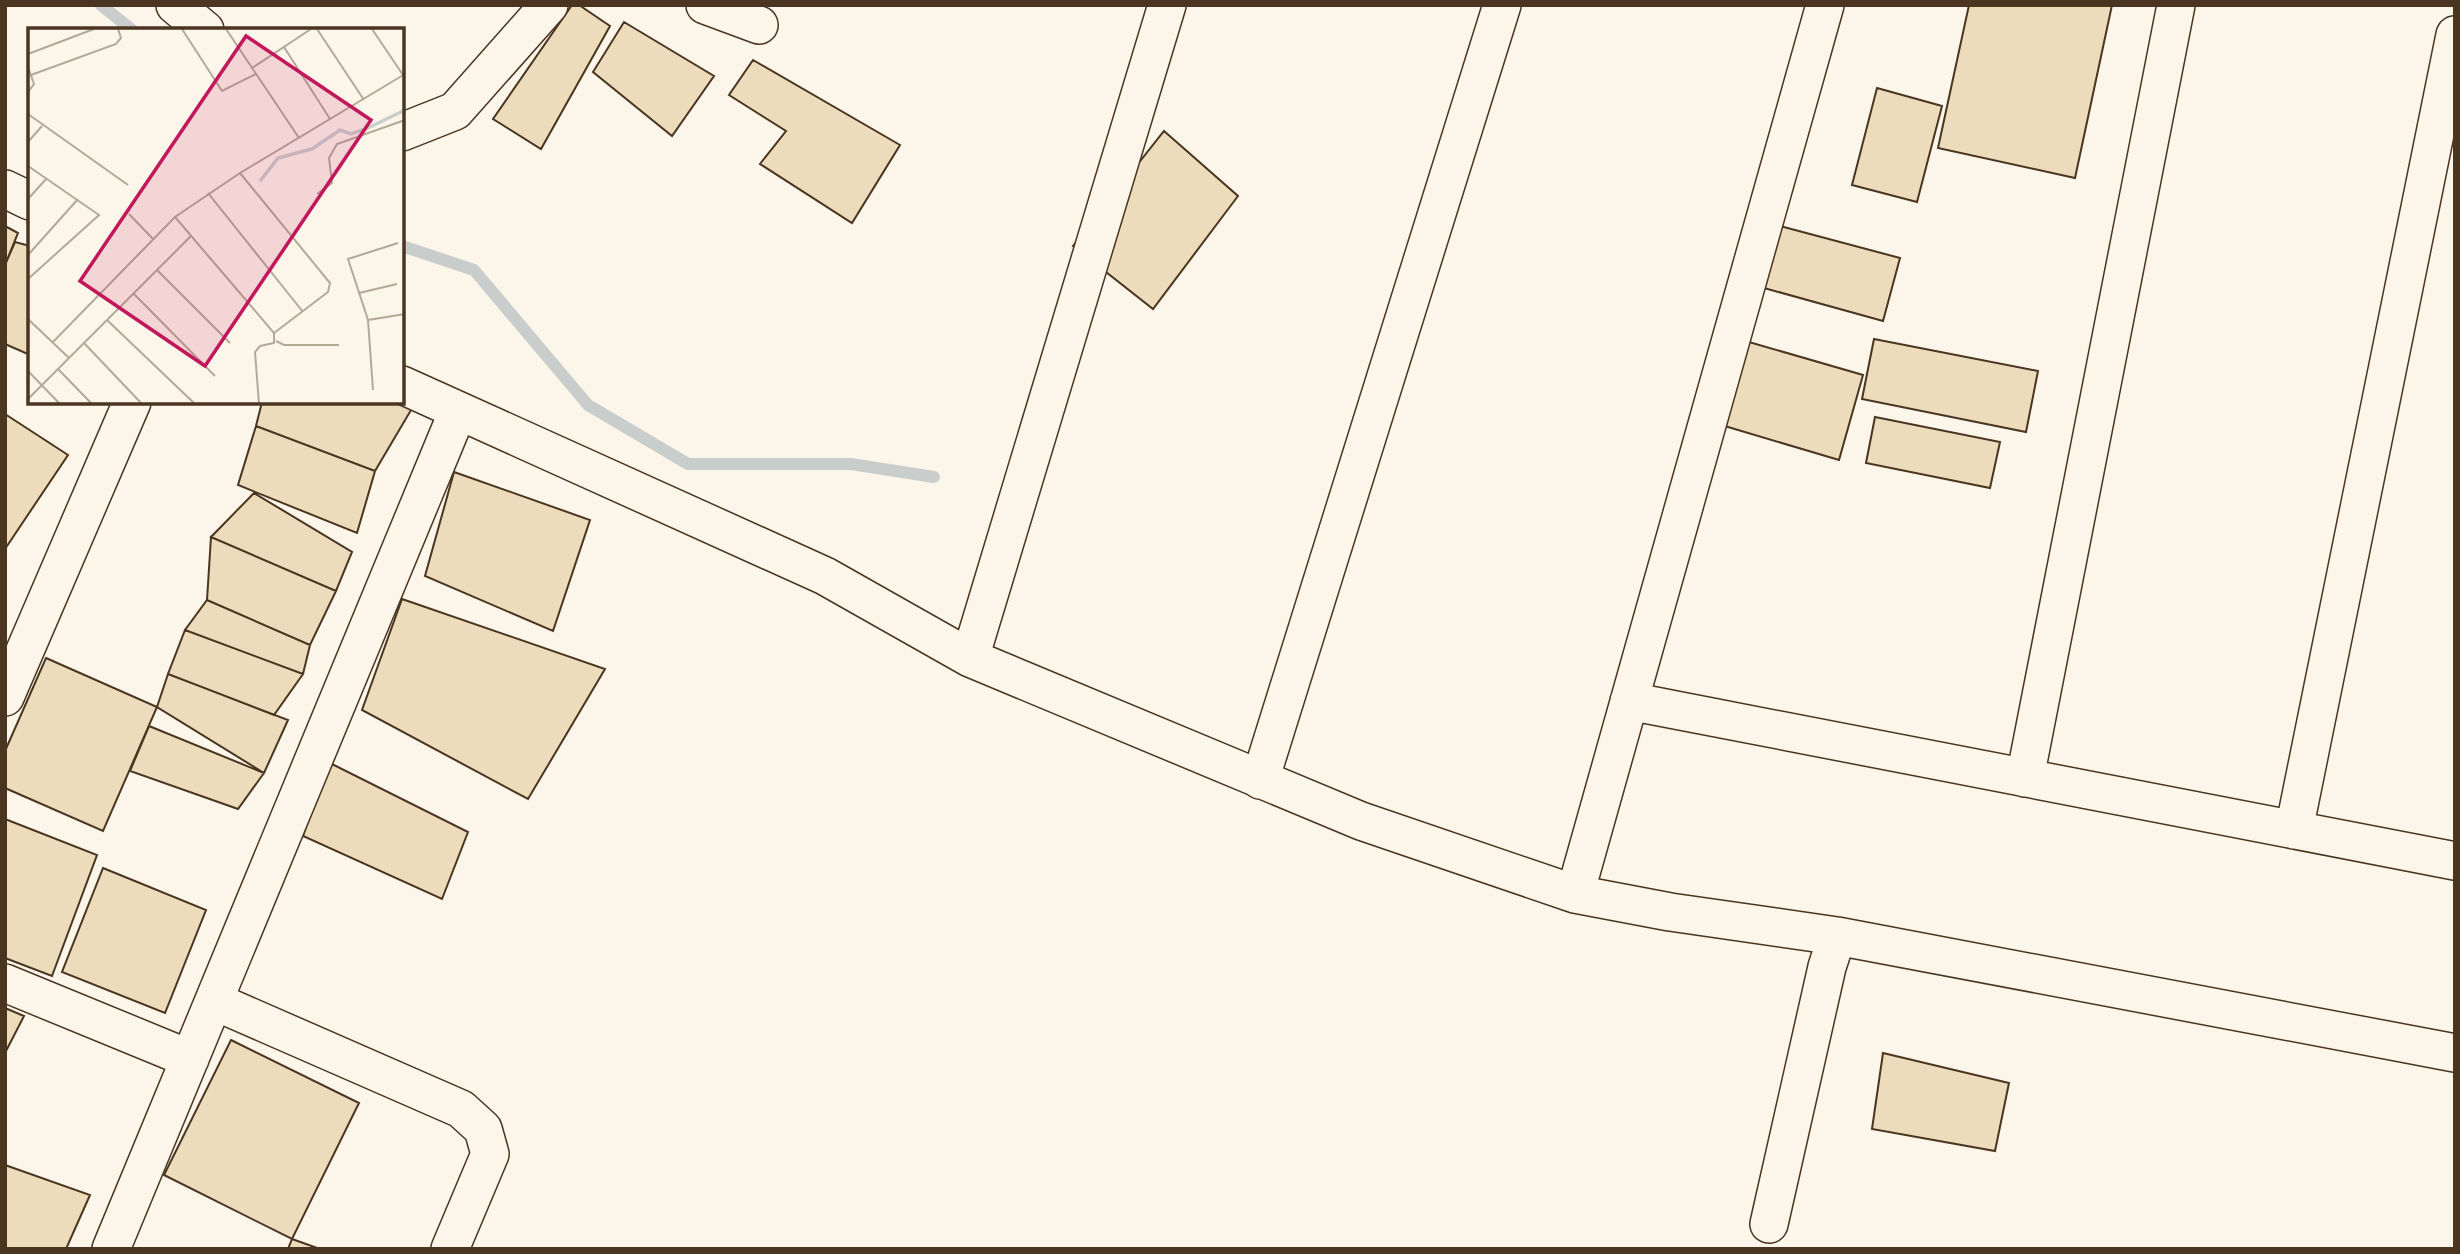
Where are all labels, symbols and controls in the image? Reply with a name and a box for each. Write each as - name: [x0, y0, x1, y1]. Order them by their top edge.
- inset map: [28, 28, 404, 404]

